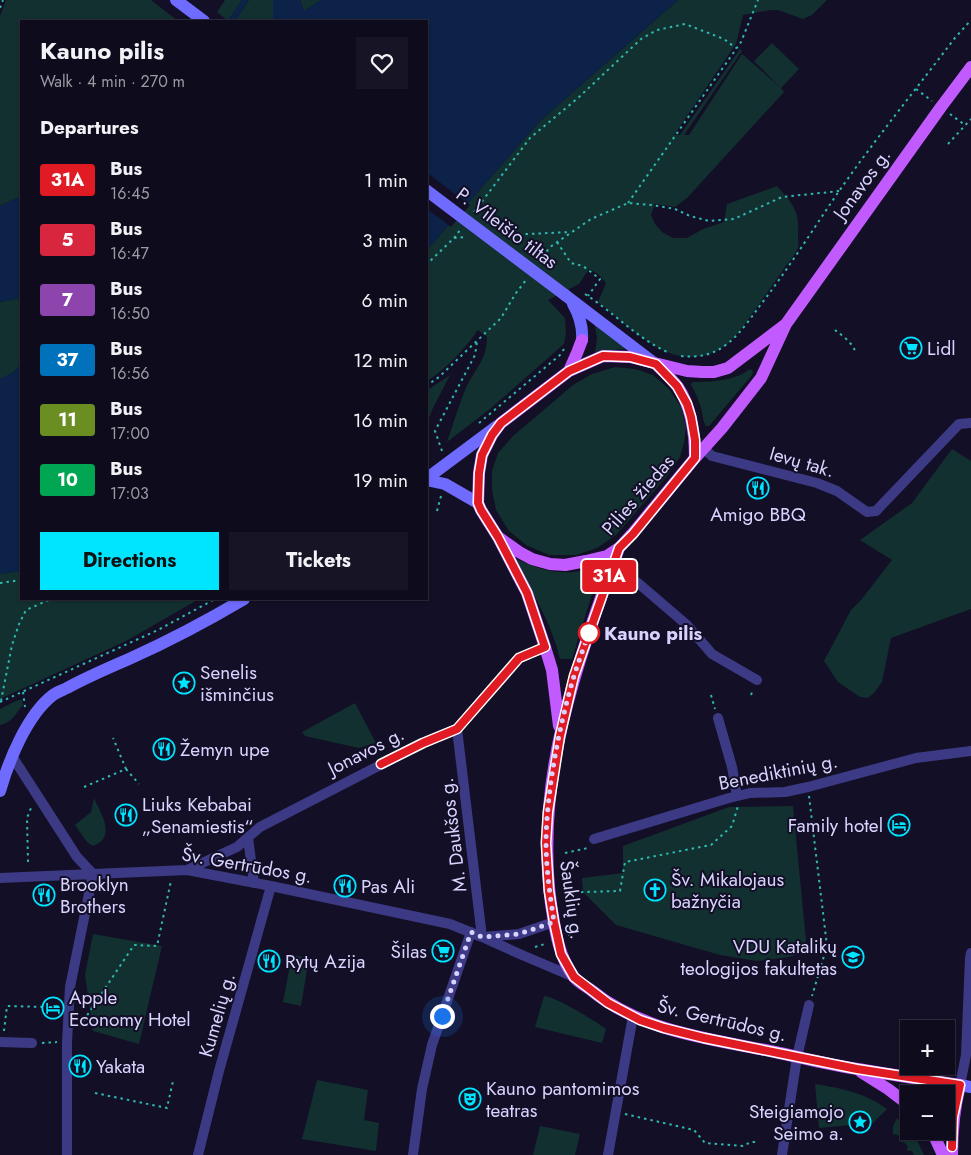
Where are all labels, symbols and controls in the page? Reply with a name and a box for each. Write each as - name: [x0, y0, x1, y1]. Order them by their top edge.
- text: Kauno pilis: [40, 33, 164, 68]
- button: heart: [356, 37, 408, 89]
- text: Walk · 4 min · 270 m: [40, 70, 185, 93]
- text: Departures: [40, 114, 139, 141]
- street label: Jonavos g.: [825, 143, 897, 228]
- text: Bus: [110, 155, 142, 182]
- text: 31A: [51, 167, 84, 193]
- text: 1 min: [364, 167, 408, 194]
- street label: P. Vileišio tiltas: [451, 181, 564, 275]
- text: 16:45: [110, 182, 150, 205]
- text: Bus: [110, 215, 142, 242]
- text: 5: [62, 227, 73, 253]
- text: 3 min: [362, 227, 408, 254]
- text: 16:47: [110, 242, 149, 265]
- text: Bus: [110, 275, 142, 302]
- text: 7: [62, 287, 73, 313]
- text: 6 min: [362, 287, 408, 314]
- text: 16:50: [110, 302, 150, 325]
- text: Bus: [110, 335, 142, 362]
- place label: Lidl: [927, 335, 956, 362]
- supermarket icon: Lidl: [899, 336, 923, 360]
- text: 37: [57, 347, 78, 373]
- text: 12 min: [353, 347, 408, 374]
- text: 16:56: [110, 362, 149, 385]
- text: Bus: [110, 395, 142, 422]
- text: 11: [58, 407, 77, 433]
- text: 16 min: [353, 407, 408, 434]
- text: 17:00: [110, 422, 150, 445]
- street label: Ievų tak.: [766, 440, 838, 484]
- street label: Pilies žiedas: [595, 449, 681, 541]
- text: Bus: [110, 455, 142, 482]
- text: 10: [57, 467, 78, 493]
- text: 19 min: [353, 467, 408, 494]
- restaurant icon: Amigo BBQ: [746, 476, 770, 500]
- text: 17:03: [110, 482, 149, 505]
- place label: Amigo BBQ: [710, 501, 806, 528]
- button: Directions: [40, 532, 219, 590]
- button: Tickets: [229, 532, 408, 590]
- line badge: 31A: [580, 560, 638, 592]
- text: 31A: [592, 563, 626, 589]
- place label: Kauno pilis: [604, 620, 703, 647]
- marker: Kauno pilis: [578, 622, 600, 644]
- place label: Senelis išminčius: [200, 659, 274, 708]
- place icon: Senelis išminčius: [172, 671, 196, 695]
- street label: Jonavos g.: [321, 720, 409, 783]
- place label: Žemyn upe: [180, 736, 270, 763]
- restaurant icon: Žemyn upe: [152, 737, 176, 761]
- street label: Benediktinių g.: [716, 747, 840, 797]
- street label: M. Daukšos g.: [433, 776, 473, 894]
- place label: Liuks Kebabai „Senamiestis“: [142, 791, 253, 840]
- restaurant icon: Liuks Kebabai „Senamiestis“: [114, 803, 138, 827]
- place label: Family hotel: [788, 812, 883, 839]
- hotel icon: Family hotel: [887, 813, 911, 837]
- street label: Šv. Gertrūdos g.: [180, 840, 314, 890]
- street label: Šauklių g.: [553, 859, 591, 941]
- place label: Šv. Mikalojaus bažnyčia: [671, 866, 784, 915]
- place label: Brooklyn Brothers: [60, 871, 129, 920]
- place label: Pas Ali: [361, 873, 415, 900]
- restaurant icon: Pas Ali: [333, 874, 357, 898]
- church icon: Šv. Mikalojaus bažnyčia: [643, 878, 667, 902]
- restaurant icon: Brooklyn Brothers: [32, 883, 56, 907]
- place label: VDU Katalikų teologijos fakultetas: [680, 933, 837, 982]
- place label: Šilas: [390, 938, 427, 965]
- supermarket icon: Šilas: [431, 939, 455, 963]
- school or university icon: VDU Katalikų teologijos fakultetas: [841, 945, 865, 969]
- place label: Rytų Azija: [285, 948, 365, 975]
- restaurant icon: Rytų Azija: [257, 949, 281, 973]
- street label: Kumelių g.: [192, 970, 242, 1060]
- place label: Apple Economy Hotel: [69, 984, 191, 1033]
- street label: Šv. Gertrūdos g.: [655, 992, 789, 1048]
- hotel icon: Apple Economy Hotel: [41, 996, 65, 1020]
- your location: [430, 1004, 455, 1029]
- map controls: [900, 1020, 955, 1140]
- button: +: [900, 1020, 955, 1075]
- place label: Yakata: [96, 1053, 145, 1080]
- restaurant icon: Yakata: [68, 1054, 92, 1078]
- place label: Kauno pantomimos teatras: [486, 1075, 640, 1124]
- button: −: [900, 1085, 955, 1140]
- theatre icon: Kauno pantomimos teatras: [458, 1087, 482, 1111]
- place label: Steigiamojo Seimo a.: [749, 1098, 844, 1147]
- place icon: Steigiamojo Seimo a.: [848, 1110, 872, 1134]

